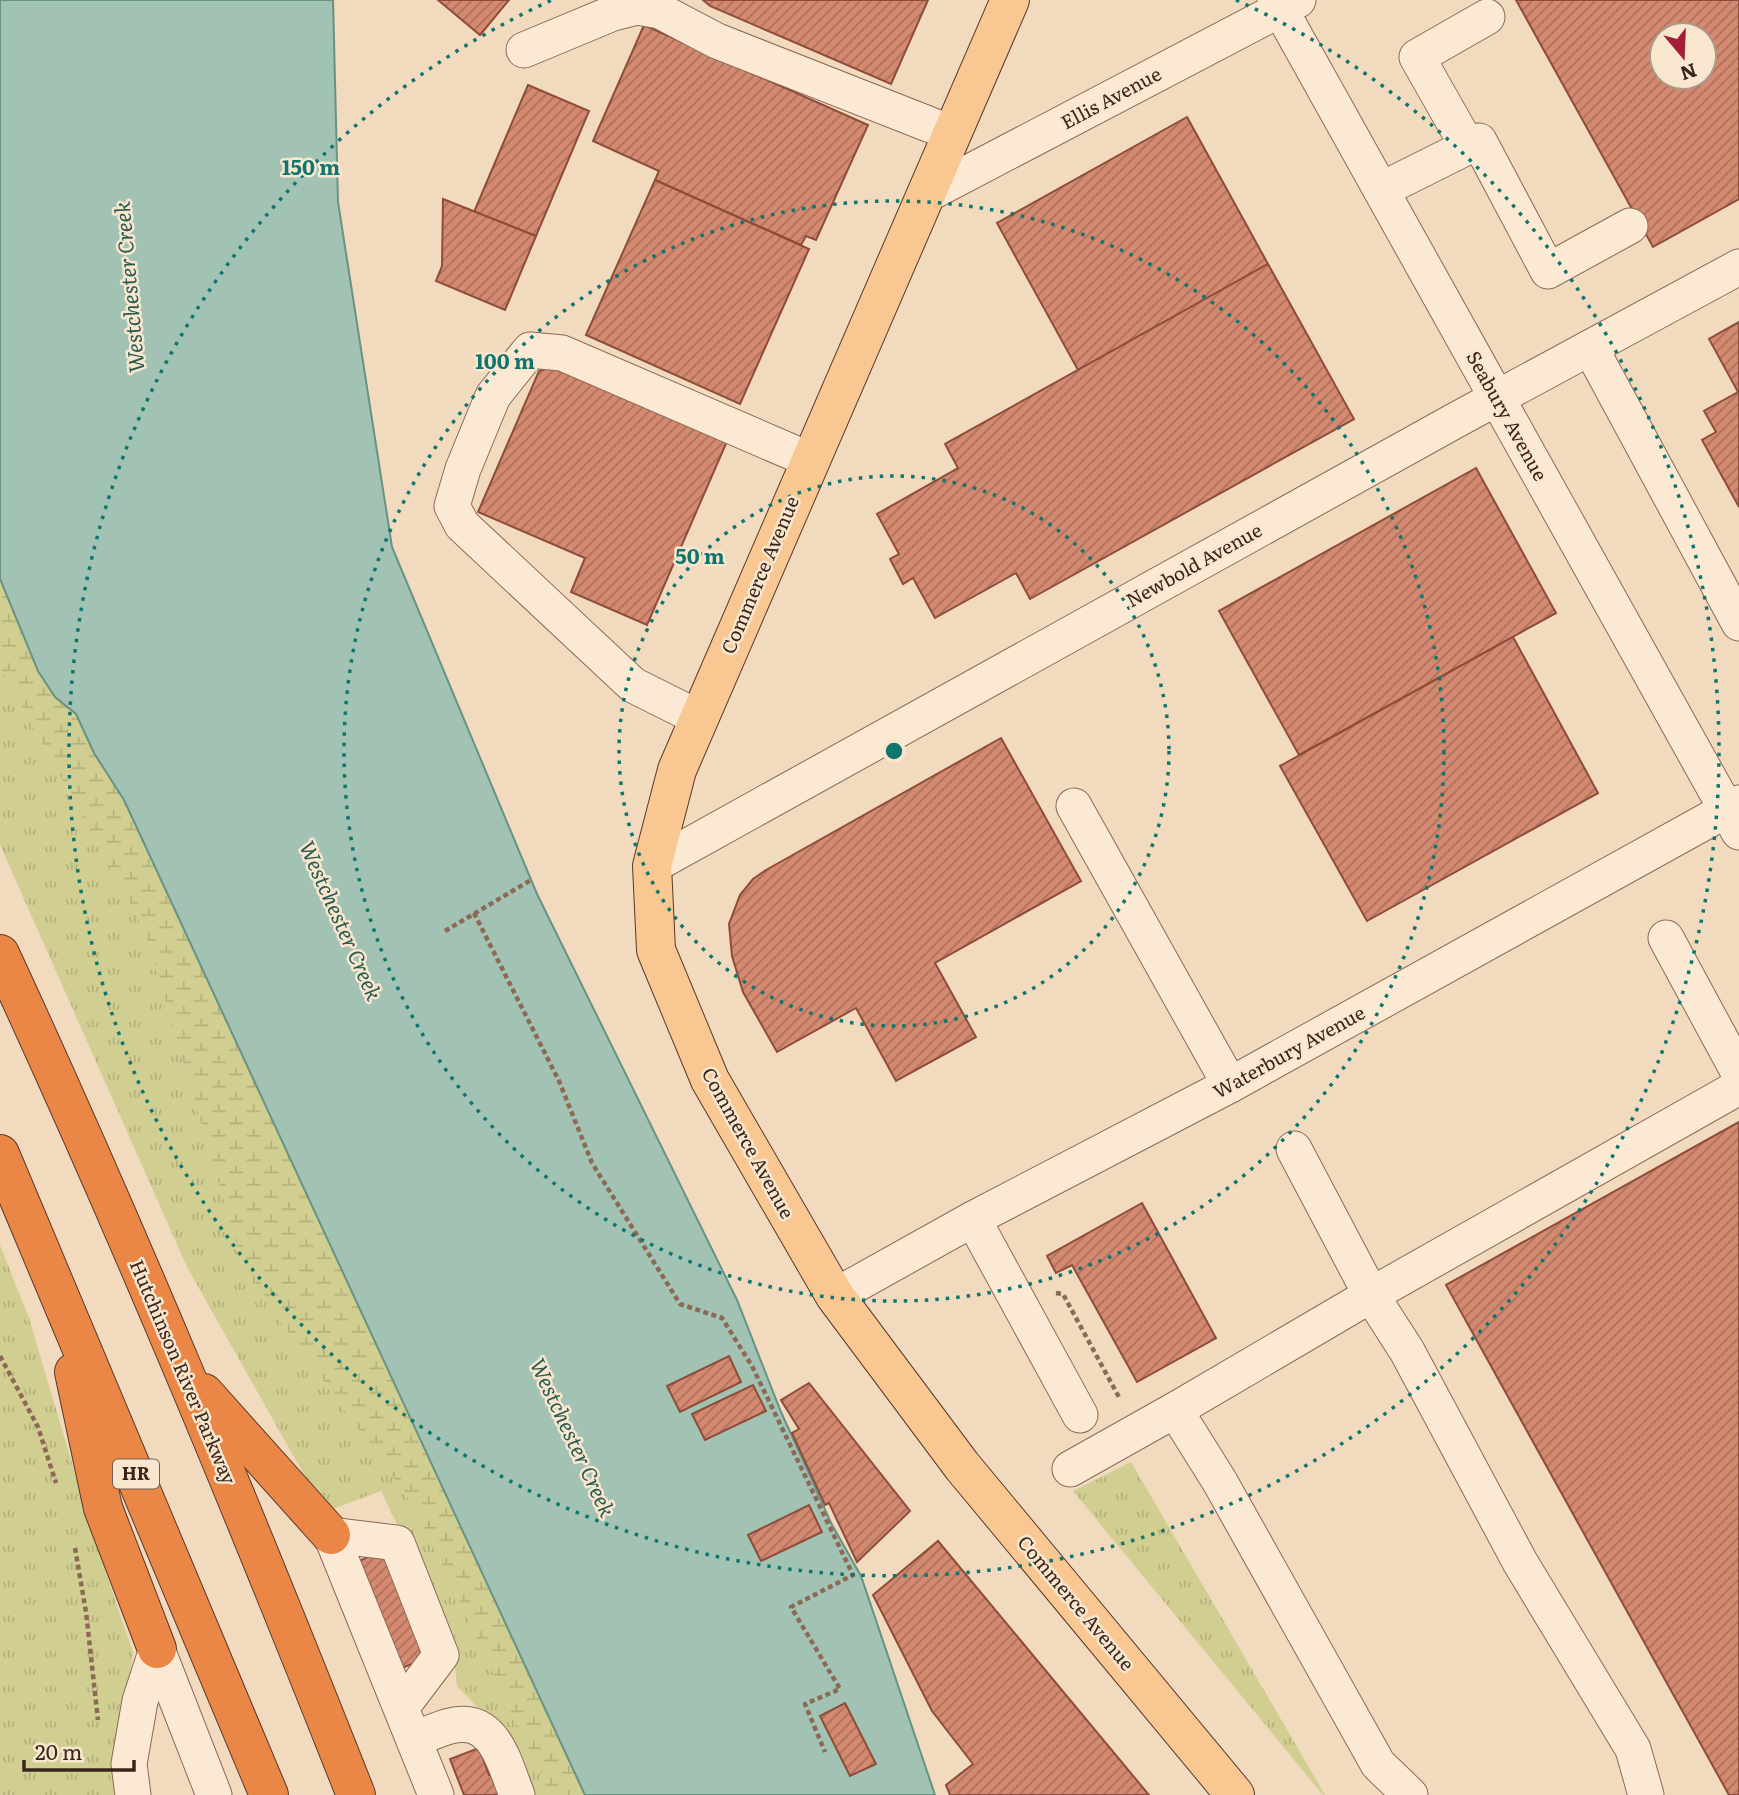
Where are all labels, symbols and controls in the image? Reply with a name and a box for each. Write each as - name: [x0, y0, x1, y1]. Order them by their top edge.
- north arrow: [1648, 21, 1718, 91]
- text: N: [1677, 57, 1701, 89]
- street label: Ellis Avenue: [1055, 59, 1166, 135]
- text: 150 m: [282, 150, 340, 181]
- water label: Westchester Creek: [105, 200, 150, 374]
- text: 100 m: [475, 344, 535, 375]
- street label: Seabury Avenue: [1461, 345, 1555, 486]
- street label: Commerce Avenue: [713, 491, 805, 658]
- street label: Newbold Avenue: [1120, 515, 1267, 613]
- text: 50 m: [675, 539, 725, 570]
- centre of rings: [882, 739, 906, 763]
- water label: Westchester Creek: [293, 835, 392, 1005]
- street label: Waterbury Avenue: [1207, 998, 1370, 1105]
- street label: Commerce Avenue: [696, 1062, 802, 1223]
- street label: Hutchinson River Parkway: [124, 1255, 244, 1488]
- water label: Westchester Creek: [524, 1353, 625, 1522]
- road number: HR: [113, 1460, 159, 1489]
- street label: Commerce Avenue: [1012, 1529, 1142, 1676]
- scale bar: [24, 1728, 135, 1772]
- text: 20 m: [35, 1735, 82, 1766]

